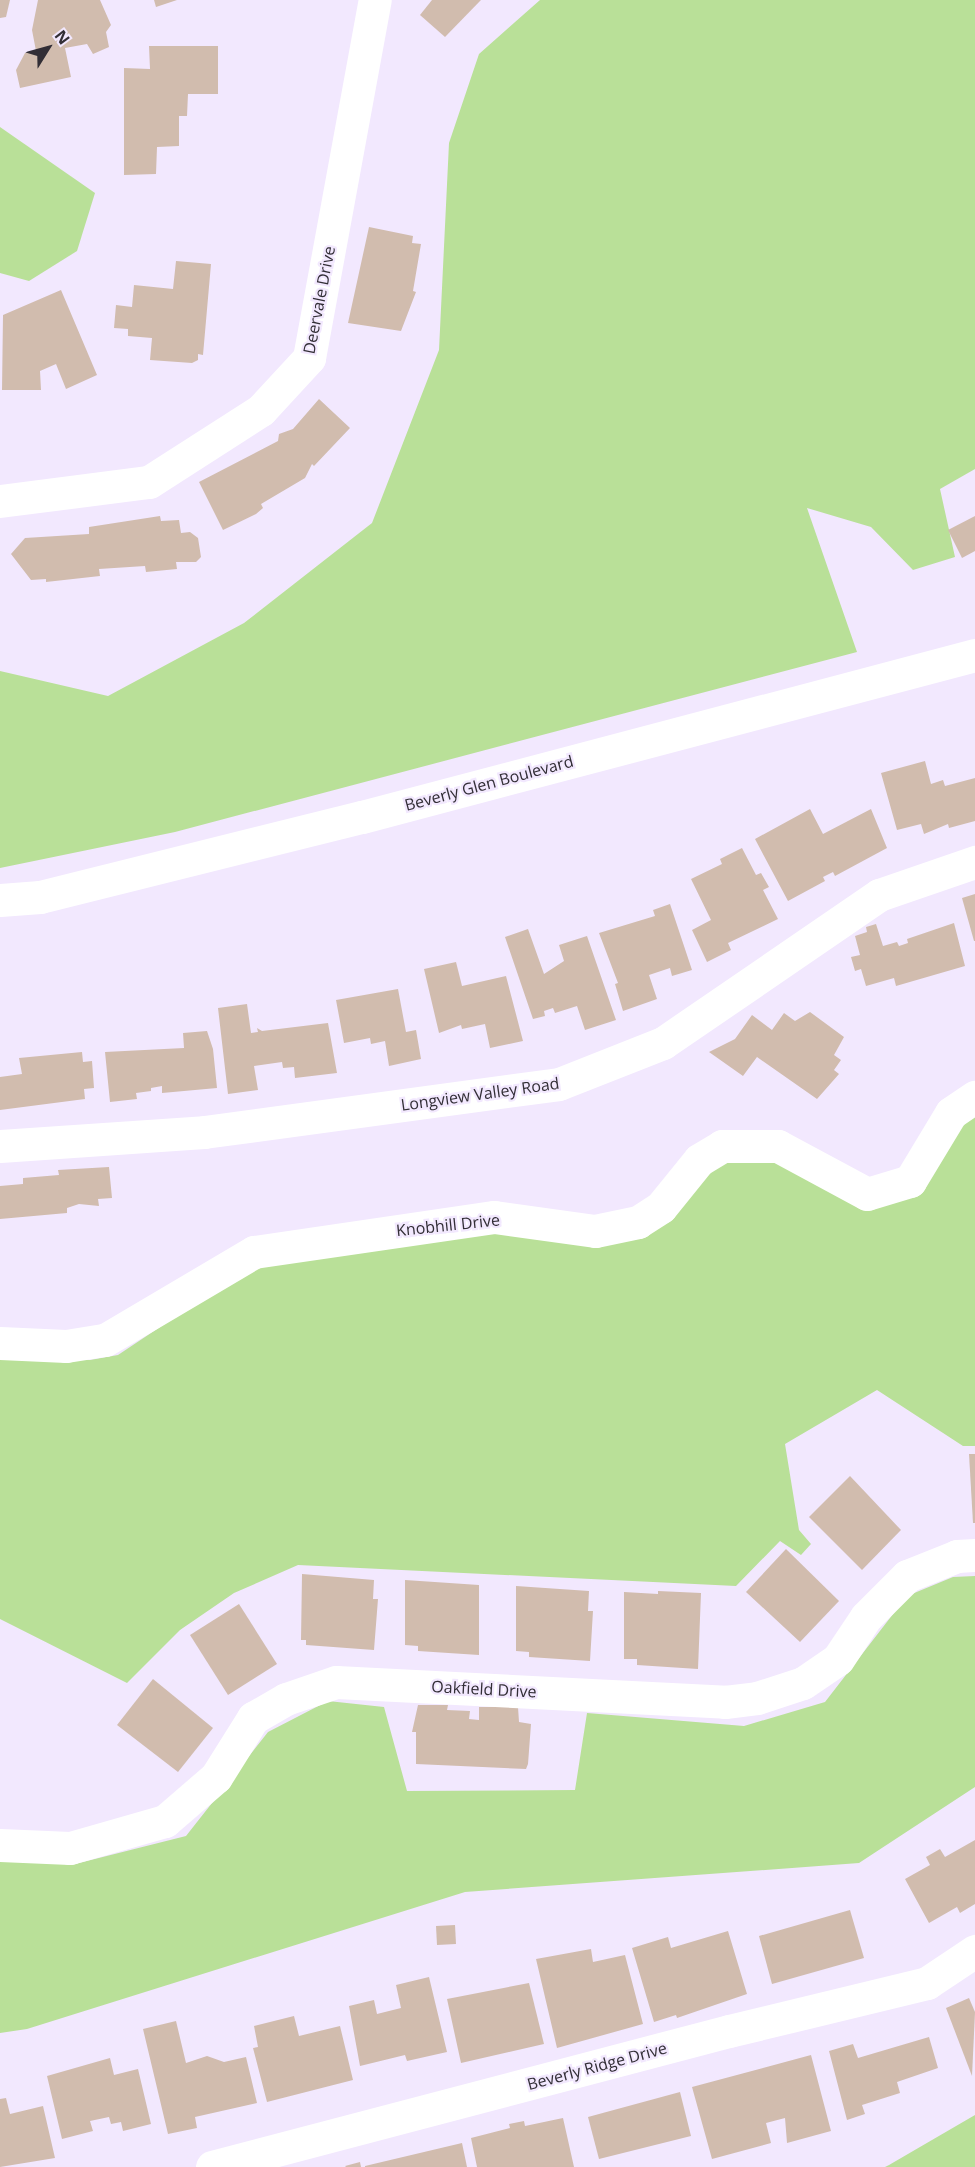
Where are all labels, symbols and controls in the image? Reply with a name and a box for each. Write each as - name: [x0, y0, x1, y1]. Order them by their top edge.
- north arrow: [18, 18, 78, 78]
- text: N: [50, 25, 75, 49]
- street label: Deervale Drive: [299, 245, 339, 355]
- street label: Beverly Glen Boulevard: [403, 751, 575, 815]
- street label: Longview Valley Road: [399, 1073, 561, 1115]
- street label: Knobhill Drive: [395, 1210, 501, 1240]
- street label: Oakfield Drive: [431, 1677, 537, 1701]
- street label: Beverly Ridge Drive: [525, 2038, 669, 2094]

